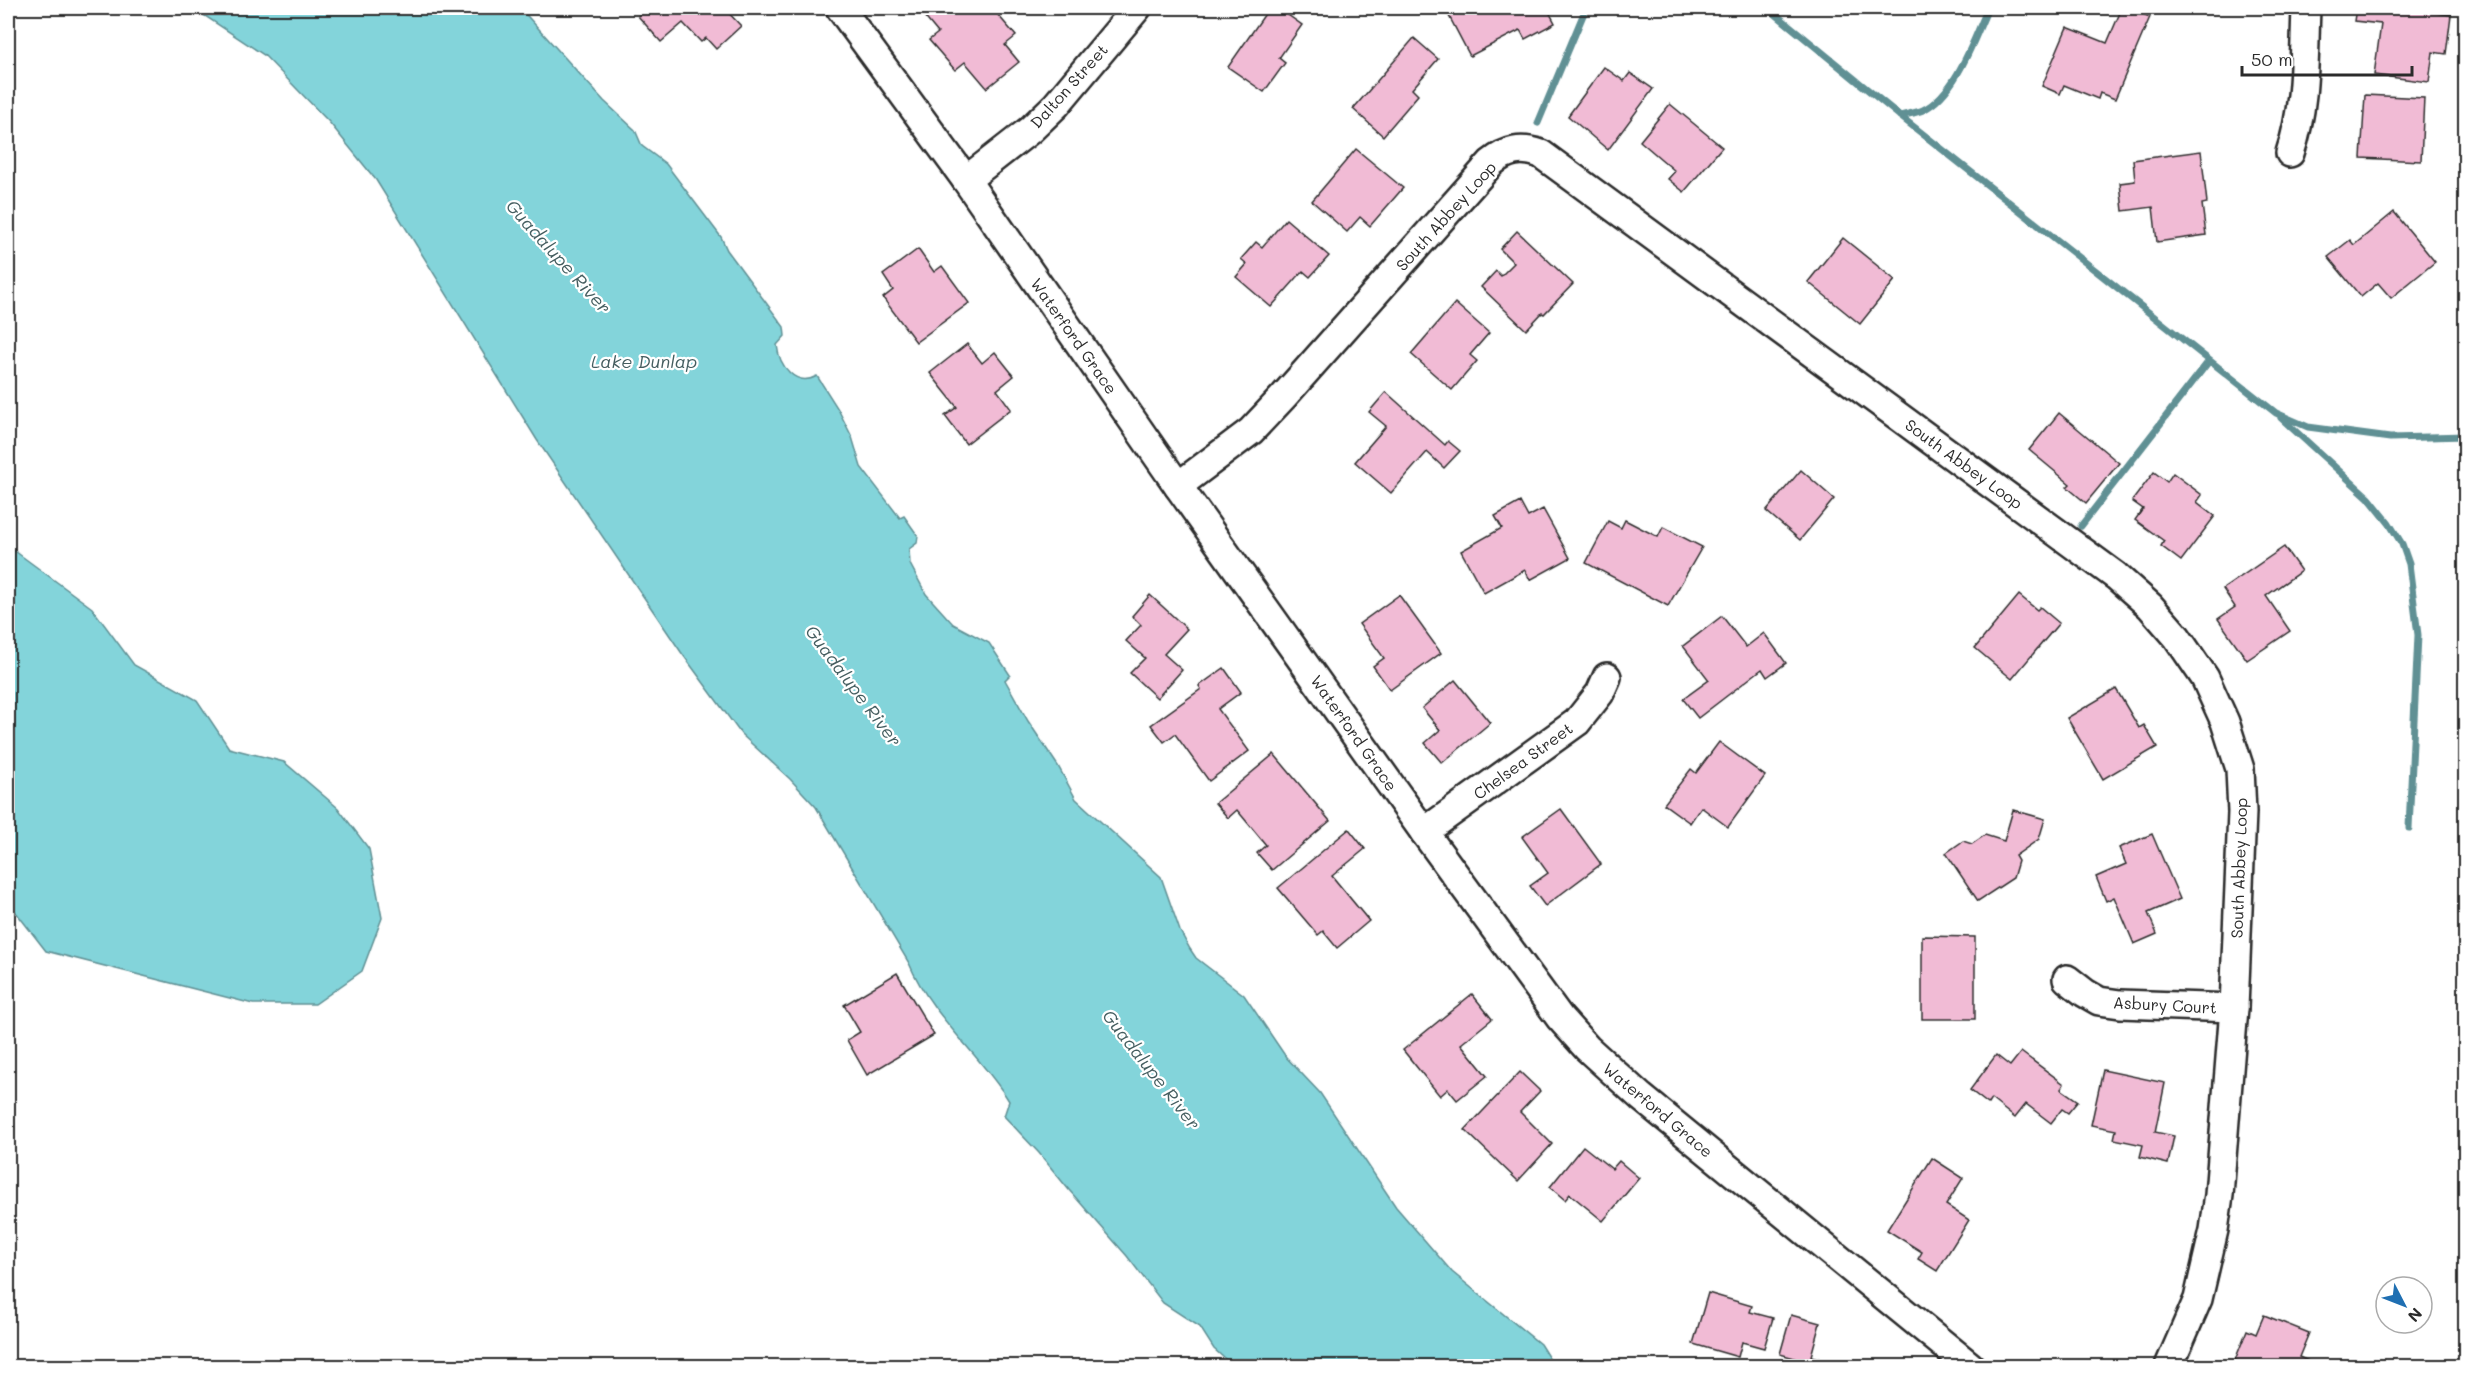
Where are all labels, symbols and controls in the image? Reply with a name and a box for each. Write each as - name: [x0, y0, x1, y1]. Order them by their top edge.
- street label: Dalton Street: [1025, 39, 1112, 132]
- scale bar: [2242, 39, 2412, 77]
- text: 50 m: [2251, 47, 2293, 71]
- street label: South Abbey Loop: [1391, 156, 1501, 275]
- water label: Guadalupe River: [501, 194, 617, 319]
- street label: Waterford Grace: [1026, 274, 1122, 398]
- water label: Lake Dunlap: [591, 349, 697, 373]
- street label: South Abbey Loop: [1901, 414, 2027, 513]
- water label: Guadalupe River: [800, 620, 907, 751]
- street label: Waterford Grace: [1306, 671, 1402, 795]
- street label: Chelsea Street: [1469, 717, 1577, 804]
- street label: South Abbey Loop: [2226, 797, 2251, 939]
- street label: Asbury Court: [2113, 991, 2218, 1018]
- water label: Guadalupe River: [1097, 1004, 1206, 1134]
- street label: Waterford Grace: [1599, 1057, 1718, 1162]
- north arrow: [2374, 1275, 2434, 1335]
- text: N: [2404, 1304, 2427, 1327]

